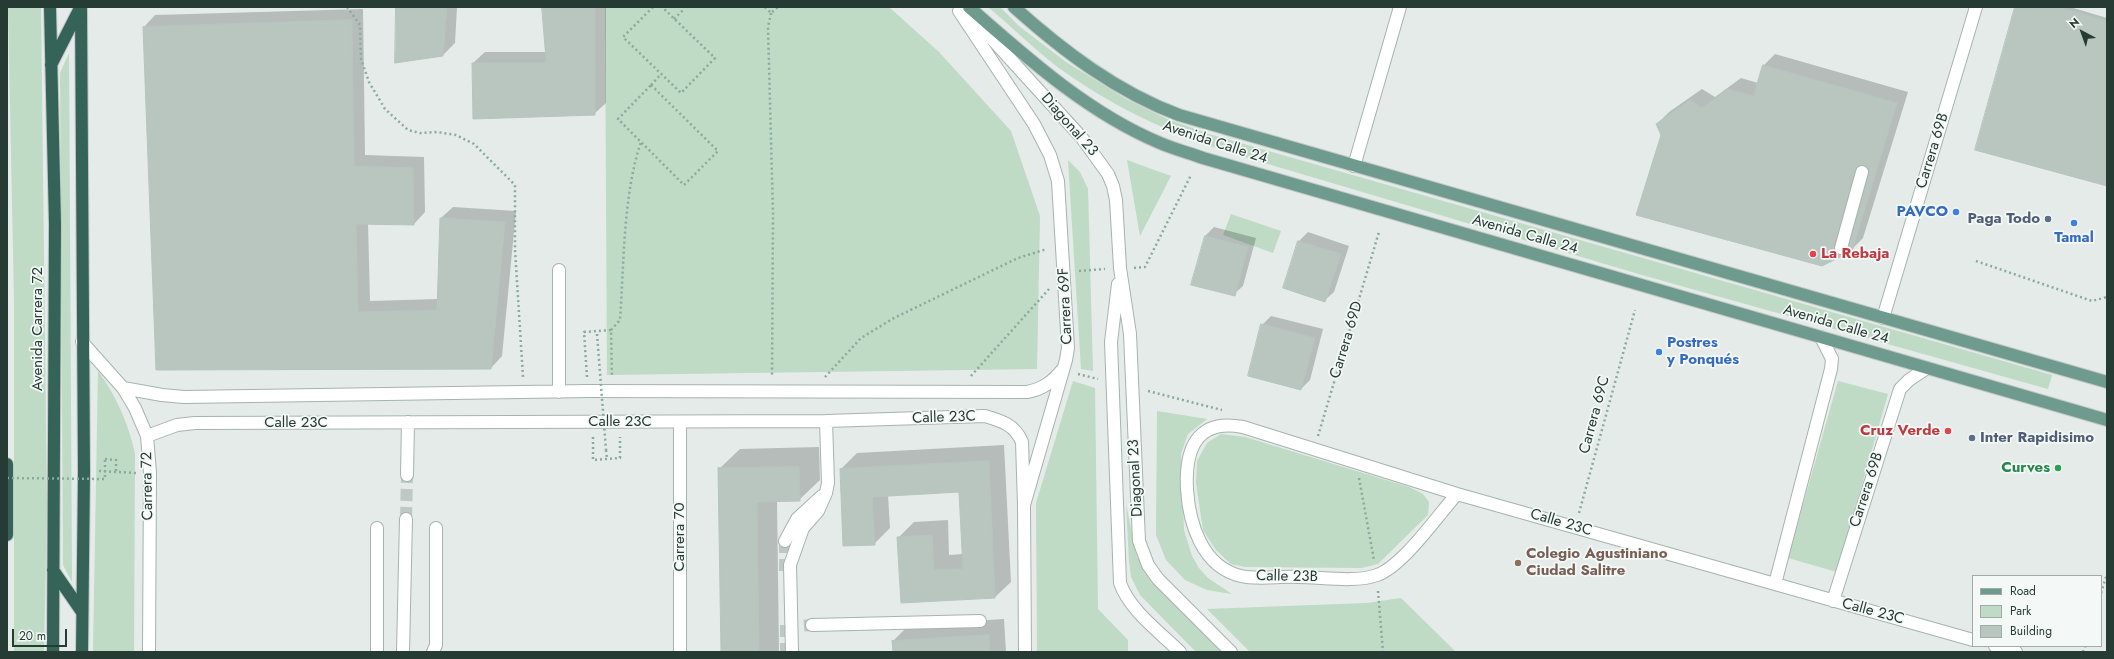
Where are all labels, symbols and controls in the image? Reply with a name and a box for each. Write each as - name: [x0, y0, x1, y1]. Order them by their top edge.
- north arrow: [2062, 12, 2102, 52]
- text: N: [2066, 14, 2083, 32]
- street label: Diagonal 23: [1037, 90, 1101, 160]
- street label: Carrera 69B: [1913, 111, 1953, 191]
- street label: Avenida Calle 24: [1160, 118, 1270, 168]
- place label: PAVCO: [1897, 203, 1948, 221]
- marker: PAVCO: [1951, 207, 1961, 217]
- place label: Paga Todo: [1967, 210, 2040, 228]
- street label: Avenida Calle 24: [1470, 211, 1580, 259]
- marker: Paga Todo: [2043, 214, 2053, 224]
- marker: Tamal: [2069, 218, 2079, 228]
- place label: Tamal: [2054, 229, 2094, 247]
- place label: La Rebaja: [1821, 245, 1889, 263]
- marker: La Rebaja: [1808, 249, 1818, 259]
- street label: Avenida Carrera 72: [29, 267, 47, 391]
- street label: Carrera 69F: [1055, 267, 1077, 345]
- street label: Carrera 69D: [1327, 299, 1367, 381]
- street label: Avenida Calle 24: [1781, 301, 1891, 349]
- place label: Postres y Ponqués: [1667, 334, 1739, 369]
- marker: Postres y Ponqués: [1654, 347, 1664, 357]
- street label: Carrera 69C: [1576, 374, 1614, 456]
- street label: Calle 23C: [912, 408, 976, 428]
- street label: Calle 23C: [588, 413, 652, 431]
- street label: Calle 23C: [264, 414, 328, 432]
- place label: Cruz Verde: [1860, 422, 1940, 440]
- marker: Cruz Verde: [1943, 426, 1953, 436]
- place label: Inter Rapidisimo: [1980, 429, 2094, 447]
- marker: Inter Rapidisimo: [1967, 433, 1977, 443]
- street label: Diagonal 23: [1125, 439, 1147, 517]
- street label: Carrera 69B: [1846, 450, 1888, 530]
- street label: Carrera 72: [138, 452, 158, 520]
- place label: Curves: [2001, 459, 2050, 477]
- marker: Curves: [2053, 463, 2063, 473]
- street label: Carrera 70: [671, 502, 689, 572]
- street label: Calle 23C: [1528, 506, 1594, 540]
- place label: Colegio Agustiniano Ciudad Salitre: [1526, 545, 1668, 580]
- marker: Colegio Agustiniano Ciudad Salitre: [1513, 558, 1523, 568]
- street label: Calle 23B: [1256, 567, 1318, 587]
- legend: [1972, 575, 2102, 647]
- text: Road: [2010, 582, 2036, 600]
- street label: Calle 23C: [1840, 595, 1906, 629]
- text: Park: [2010, 602, 2031, 620]
- scale bar: [14, 621, 69, 647]
- text: Building: [2010, 622, 2052, 640]
- text: 20 m: [19, 627, 46, 645]

